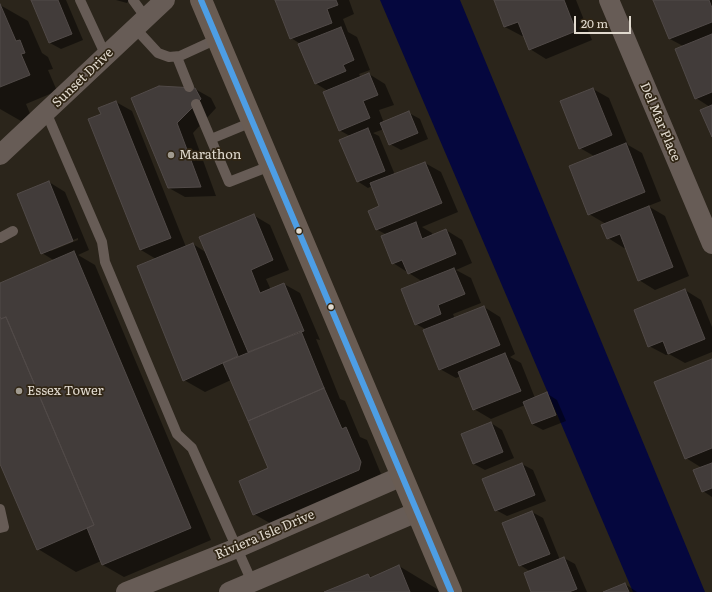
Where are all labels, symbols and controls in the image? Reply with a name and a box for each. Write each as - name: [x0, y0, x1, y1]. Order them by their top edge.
- scale bar: [576, 8, 633, 34]
- text: 20 m: [581, 14, 608, 32]
- street label: Sunset Drive: [49, 45, 117, 111]
- street label: Del Mar Place: [636, 80, 684, 164]
- place label: Marathon: [179, 147, 241, 163]
- marker: Marathon: [166, 150, 176, 160]
- unlabelled marker: [294, 226, 304, 236]
- unlabelled marker: [326, 302, 336, 312]
- place label: Essex Tower: [27, 383, 104, 399]
- marker: Essex Tower: [14, 386, 24, 396]
- street label: Riviera Isle Drive: [213, 507, 317, 563]

